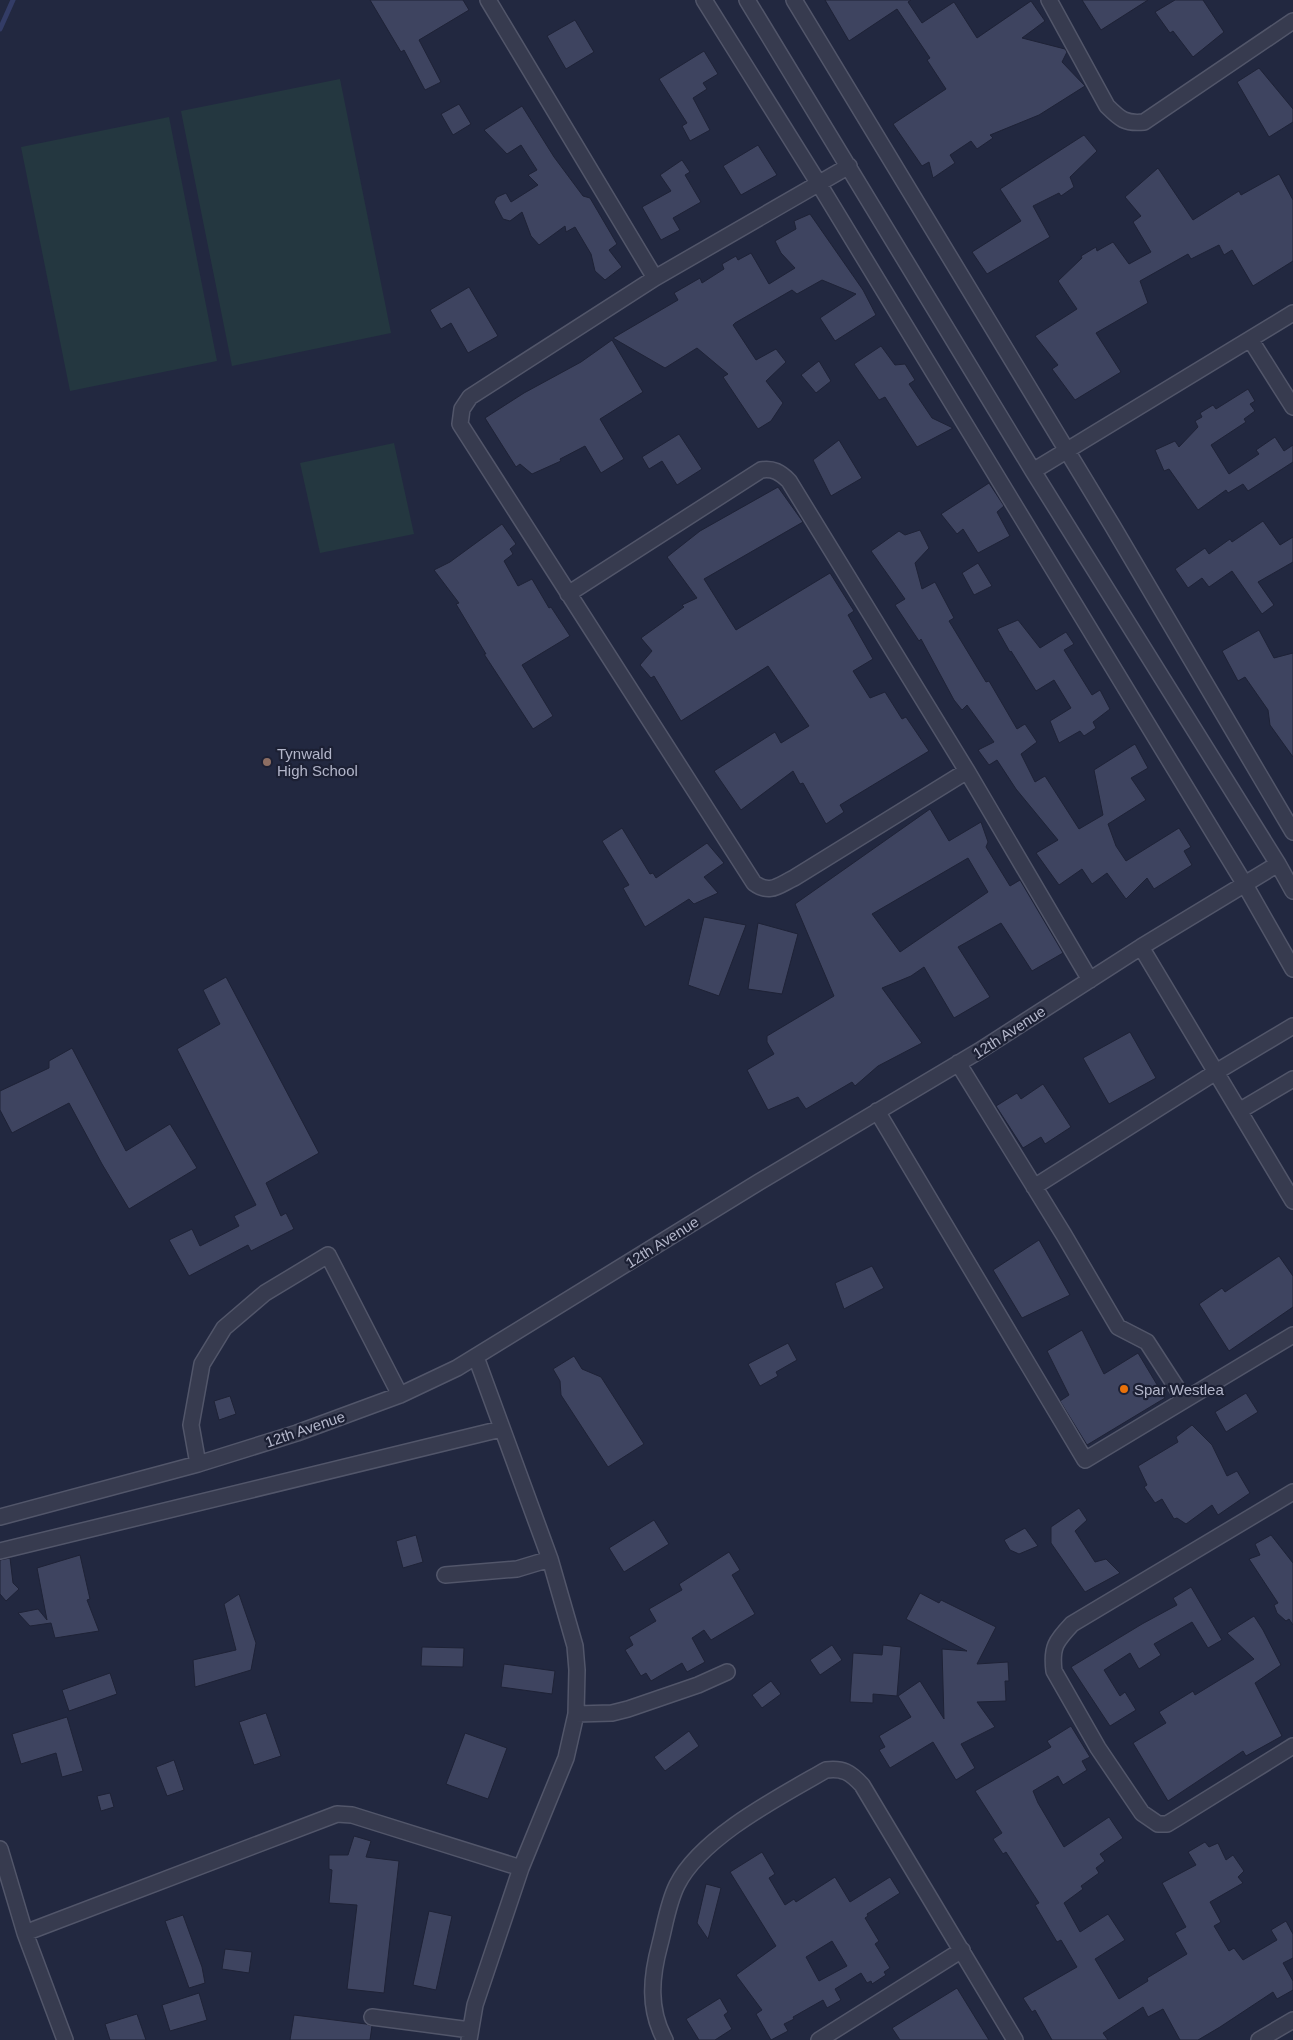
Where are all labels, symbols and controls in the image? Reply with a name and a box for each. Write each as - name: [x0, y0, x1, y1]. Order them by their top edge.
- place label: Tynwald High School: [277, 745, 358, 779]
- marker: Tynwald High School: [261, 756, 273, 768]
- street label: 12th Avenue: [970, 1002, 1048, 1062]
- street label: 12th Avenue: [622, 1213, 702, 1271]
- place label: Spar Westlea: [1134, 1381, 1224, 1398]
- marker: Spar Westlea: [1118, 1383, 1130, 1395]
- street label: 12th Avenue: [263, 1407, 347, 1451]

